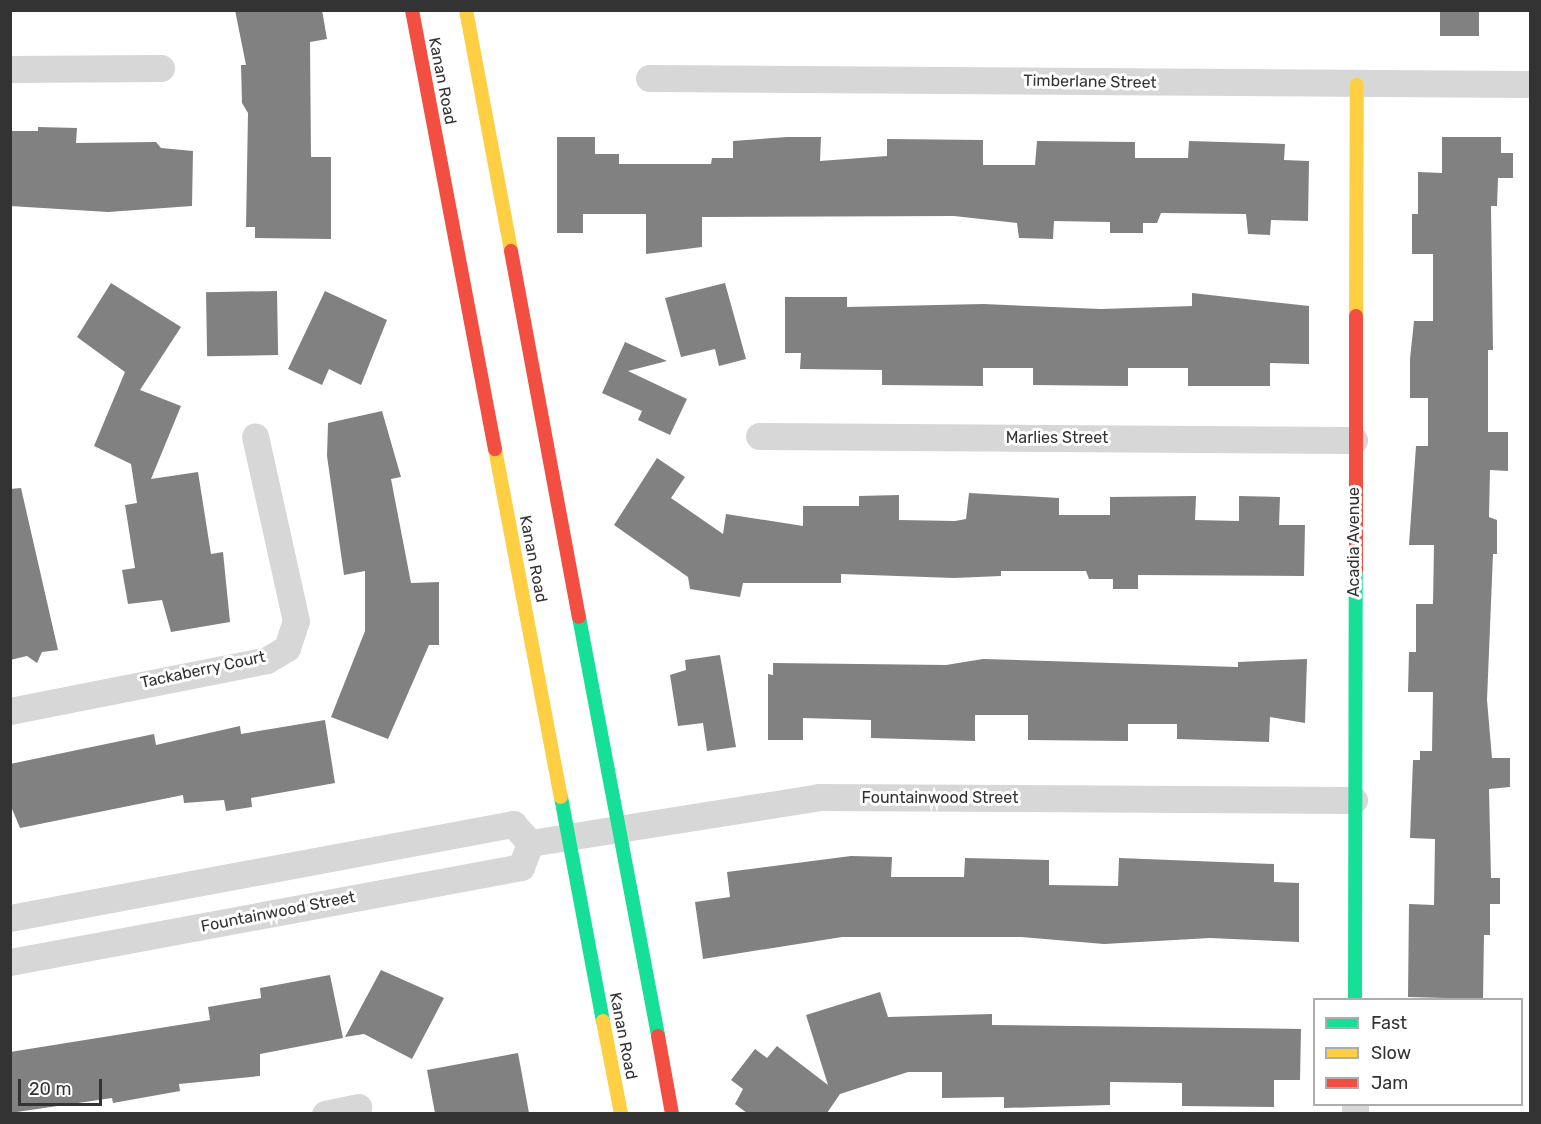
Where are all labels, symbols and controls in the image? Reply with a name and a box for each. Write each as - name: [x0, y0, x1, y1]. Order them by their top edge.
- street label: Kanan Road: [424, 36, 460, 126]
- street label: Timberlane Street: [1023, 71, 1157, 93]
- street label: Marlies Street: [1006, 428, 1108, 448]
- street label: Acadia Avenue: [1344, 487, 1364, 597]
- street label: Kanan Road: [515, 514, 551, 604]
- street label: Tackaberry Court: [139, 647, 267, 693]
- street label: Fountainwood Street: [862, 788, 1018, 808]
- street label: Fountainwood Street: [199, 888, 357, 936]
- street label: Kanan Road: [605, 991, 641, 1081]
- legend: [1313, 998, 1523, 1106]
- text: Fast: [1371, 1012, 1407, 1034]
- text: Slow: [1371, 1042, 1411, 1064]
- scale bar: [21, 1067, 105, 1105]
- text: Jam: [1371, 1072, 1408, 1094]
- text: 20 m: [29, 1078, 71, 1100]

